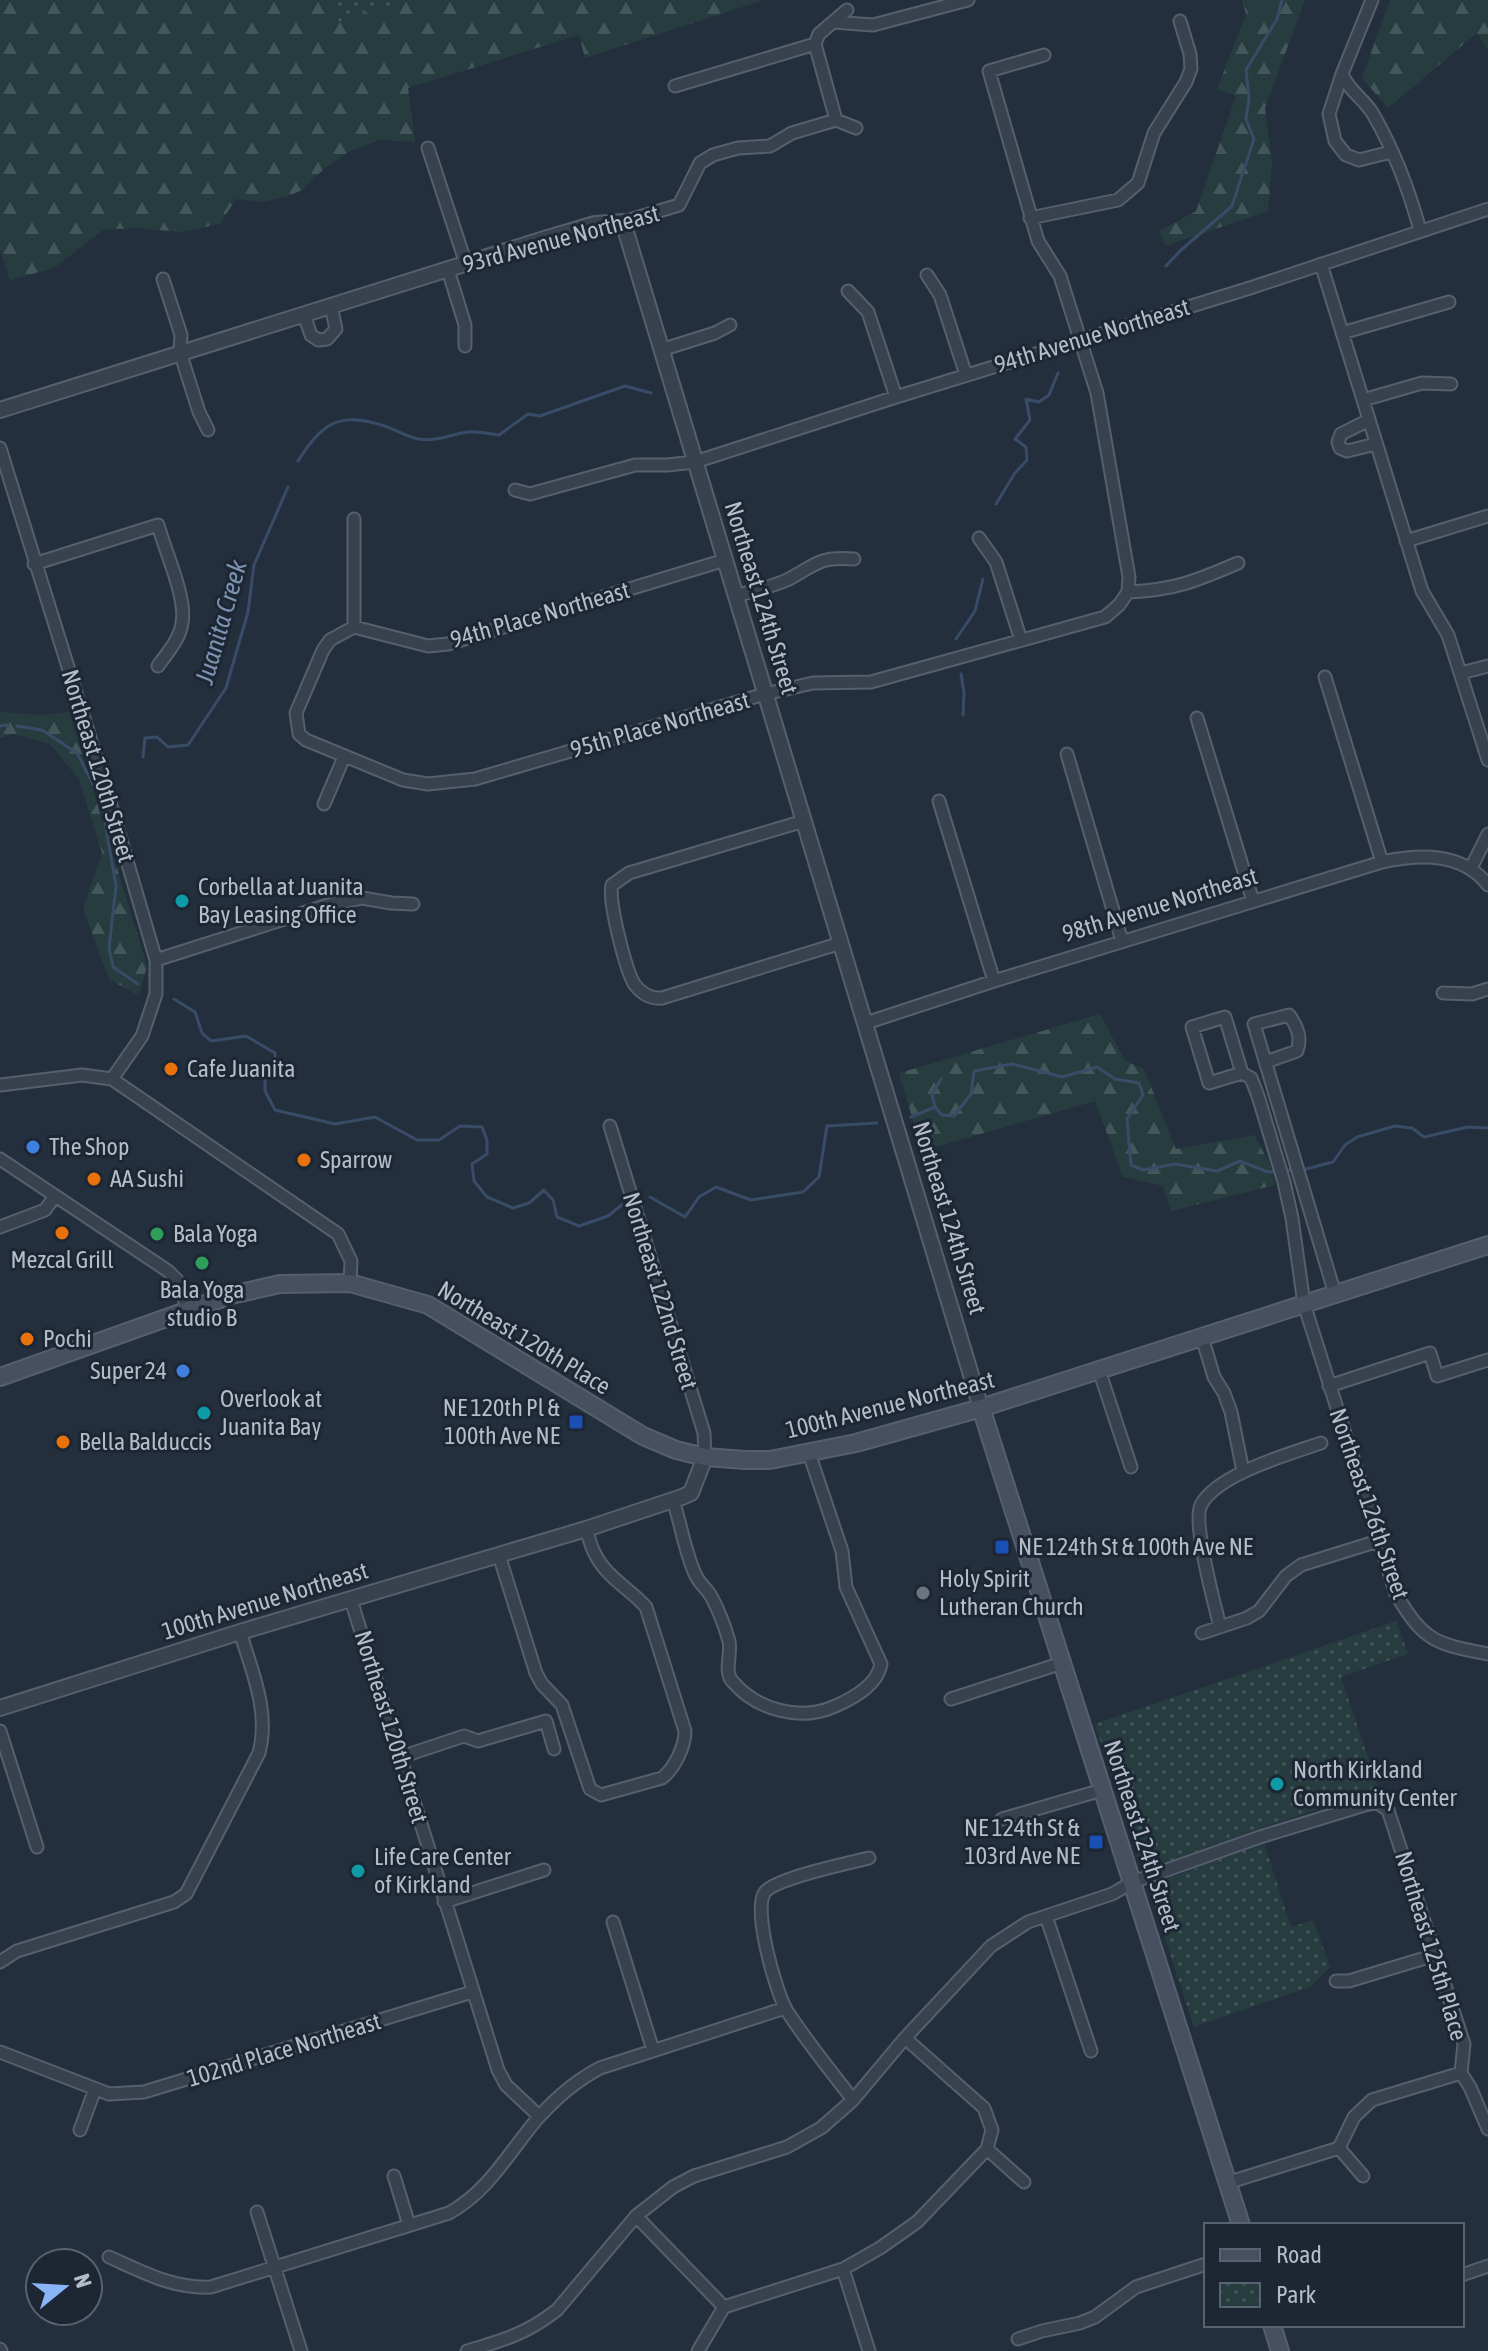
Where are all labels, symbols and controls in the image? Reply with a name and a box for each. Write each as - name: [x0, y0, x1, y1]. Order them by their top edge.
- street label: 93rd Avenue Northeast: [460, 199, 662, 278]
- street label: 94th Avenue Northeast: [991, 293, 1193, 378]
- street label: Northeast 124th Street: [719, 498, 804, 697]
- water label: Juanita Creek: [189, 556, 253, 688]
- street label: 94th Place Northeast: [447, 576, 633, 653]
- street label: Northeast 120th Street: [56, 666, 141, 865]
- street label: 95th Place Northeast: [567, 686, 753, 763]
- street label: 98th Avenue Northeast: [1059, 862, 1261, 947]
- place label: Corbella at Juanita Bay Leasing Office: [198, 873, 364, 928]
- marker: Corbella at Juanita Bay Leasing Office: [173, 892, 191, 910]
- place label: Cafe Juanita: [187, 1055, 295, 1082]
- marker: Cafe Juanita: [162, 1060, 180, 1078]
- street label: Northeast 124th Street: [907, 1118, 992, 1317]
- place label: The Shop: [49, 1133, 129, 1160]
- marker: The Shop: [24, 1138, 42, 1156]
- place label: Sparrow: [320, 1146, 392, 1173]
- marker: Sparrow: [295, 1151, 313, 1169]
- place label: AA Sushi: [110, 1165, 184, 1192]
- marker: AA Sushi: [85, 1170, 103, 1188]
- street label: Northeast 122nd Street: [618, 1189, 703, 1393]
- place label: Bala Yoga: [173, 1220, 258, 1247]
- marker: Mezcal Grill: [53, 1224, 71, 1242]
- marker: Bala Yoga: [148, 1225, 166, 1243]
- place label: Mezcal Grill: [10, 1246, 114, 1273]
- marker: Bala Yoga studio B: [193, 1254, 211, 1272]
- street label: Northeast 120th Place: [433, 1275, 615, 1400]
- place label: Bala Yoga studio B: [160, 1276, 244, 1331]
- place label: Pochi: [43, 1325, 92, 1352]
- marker: Pochi: [18, 1330, 36, 1348]
- place label: Super 24: [90, 1357, 167, 1384]
- marker: Super 24: [174, 1362, 192, 1380]
- street label: 100th Avenue Northeast: [783, 1366, 997, 1443]
- place label: Overlook at Juanita Bay: [220, 1385, 322, 1440]
- place label: NE 120th Pl & 100th Ave NE: [443, 1394, 561, 1449]
- marker: Overlook at Juanita Bay: [195, 1404, 213, 1422]
- street label: Northeast 126th Street: [1324, 1405, 1415, 1603]
- marker: NE 120th Pl & 100th Ave NE: [567, 1413, 585, 1431]
- place label: Bella Balduccis: [79, 1428, 212, 1455]
- marker: Bella Balduccis: [54, 1433, 72, 1451]
- place label: NE 124th St & 100th Ave NE: [1018, 1533, 1253, 1560]
- marker: NE 124th St & 100th Ave NE: [993, 1538, 1011, 1556]
- street label: 100th Avenue Northeast: [159, 1556, 371, 1645]
- place label: Holy Spirit Lutheran Church: [939, 1565, 1084, 1620]
- marker: Holy Spirit Lutheran Church: [914, 1584, 932, 1602]
- street label: Northeast 120th Street: [349, 1627, 434, 1826]
- street label: Northeast 124th Street: [1099, 1737, 1186, 1935]
- place label: North Kirkland Community Center: [1293, 1756, 1457, 1811]
- marker: North Kirkland Community Center: [1268, 1775, 1286, 1793]
- place label: NE 124th St & 103rd Ave NE: [964, 1814, 1081, 1869]
- marker: NE 124th St & 103rd Ave NE: [1087, 1833, 1105, 1851]
- place label: Life Care Center of Kirkland: [374, 1843, 512, 1898]
- street label: Northeast 125th Place: [1390, 1848, 1473, 2044]
- marker: Life Care Center of Kirkland: [349, 1862, 367, 1880]
- street label: 102nd Place Northeast: [184, 2007, 384, 2092]
- legend: [1204, 2223, 1464, 2327]
- text: Road: [1276, 2241, 1322, 2268]
- north arrow: [24, 2247, 104, 2327]
- text: N: [69, 2271, 97, 2291]
- text: Park: [1276, 2281, 1317, 2308]

